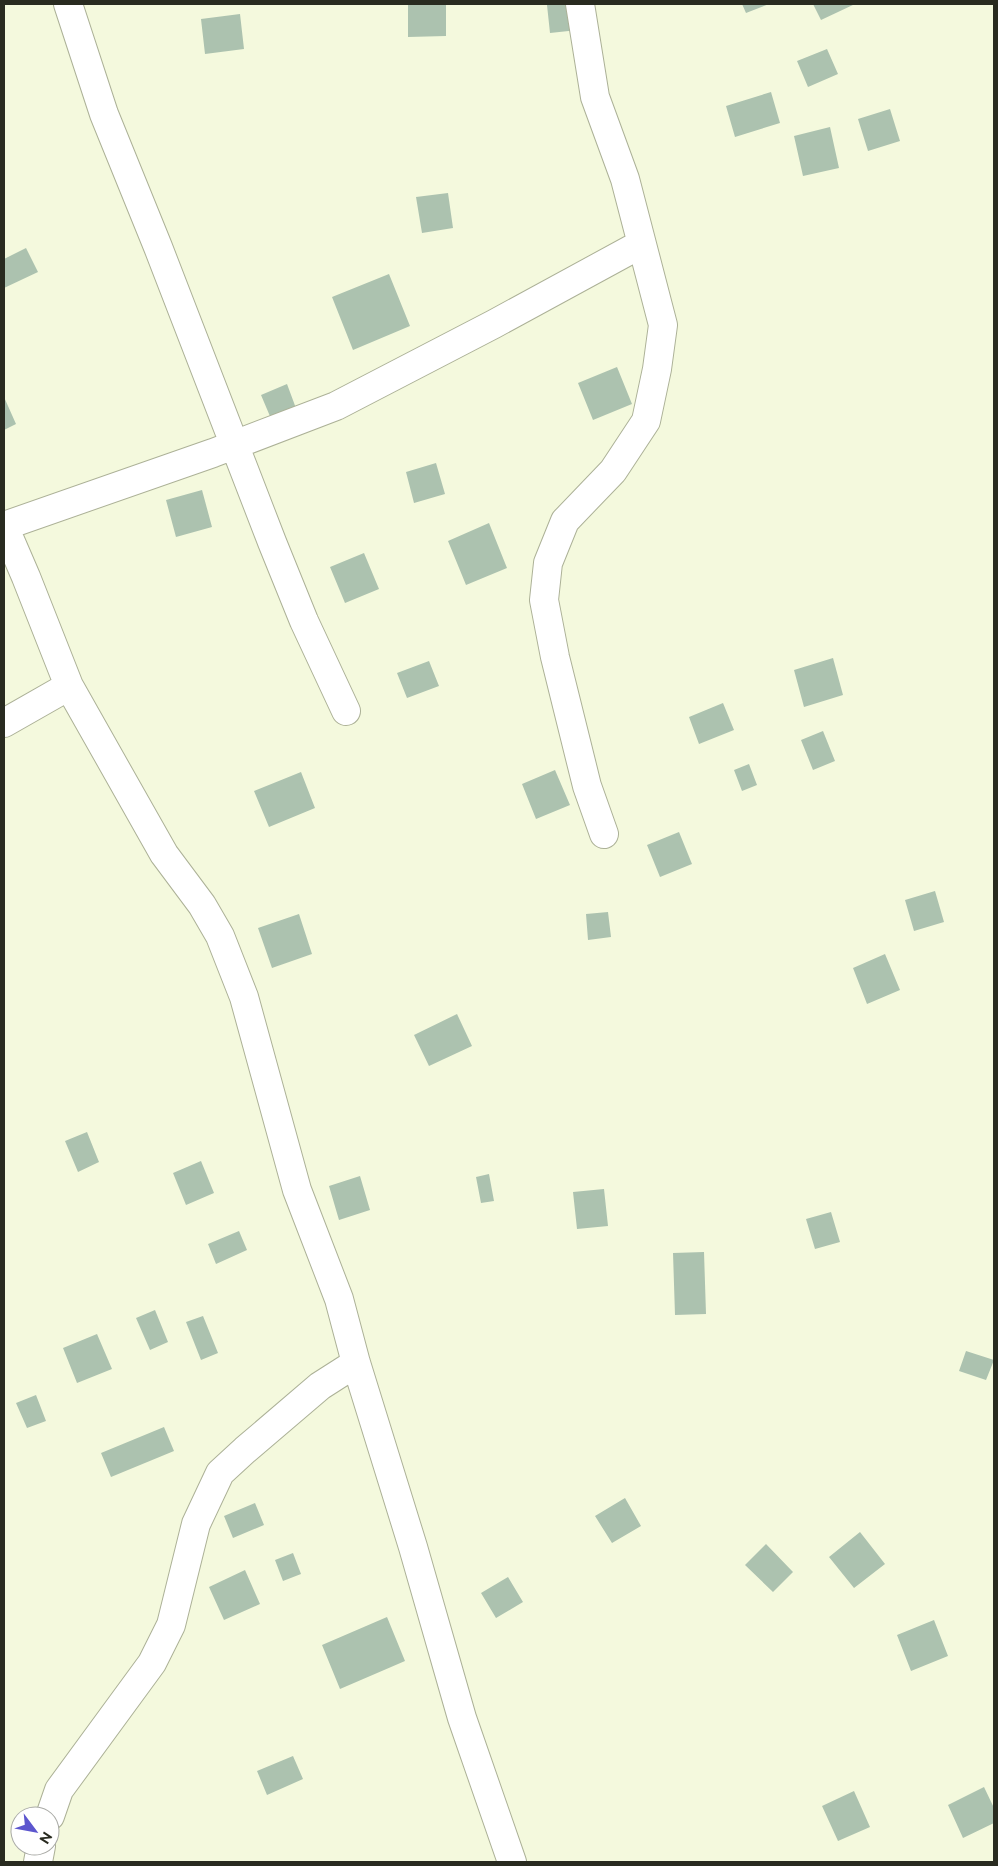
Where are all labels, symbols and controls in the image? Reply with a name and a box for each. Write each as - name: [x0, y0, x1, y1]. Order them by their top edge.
- north arrow: [10, 1806, 60, 1856]
- text: N: [36, 1829, 56, 1847]

